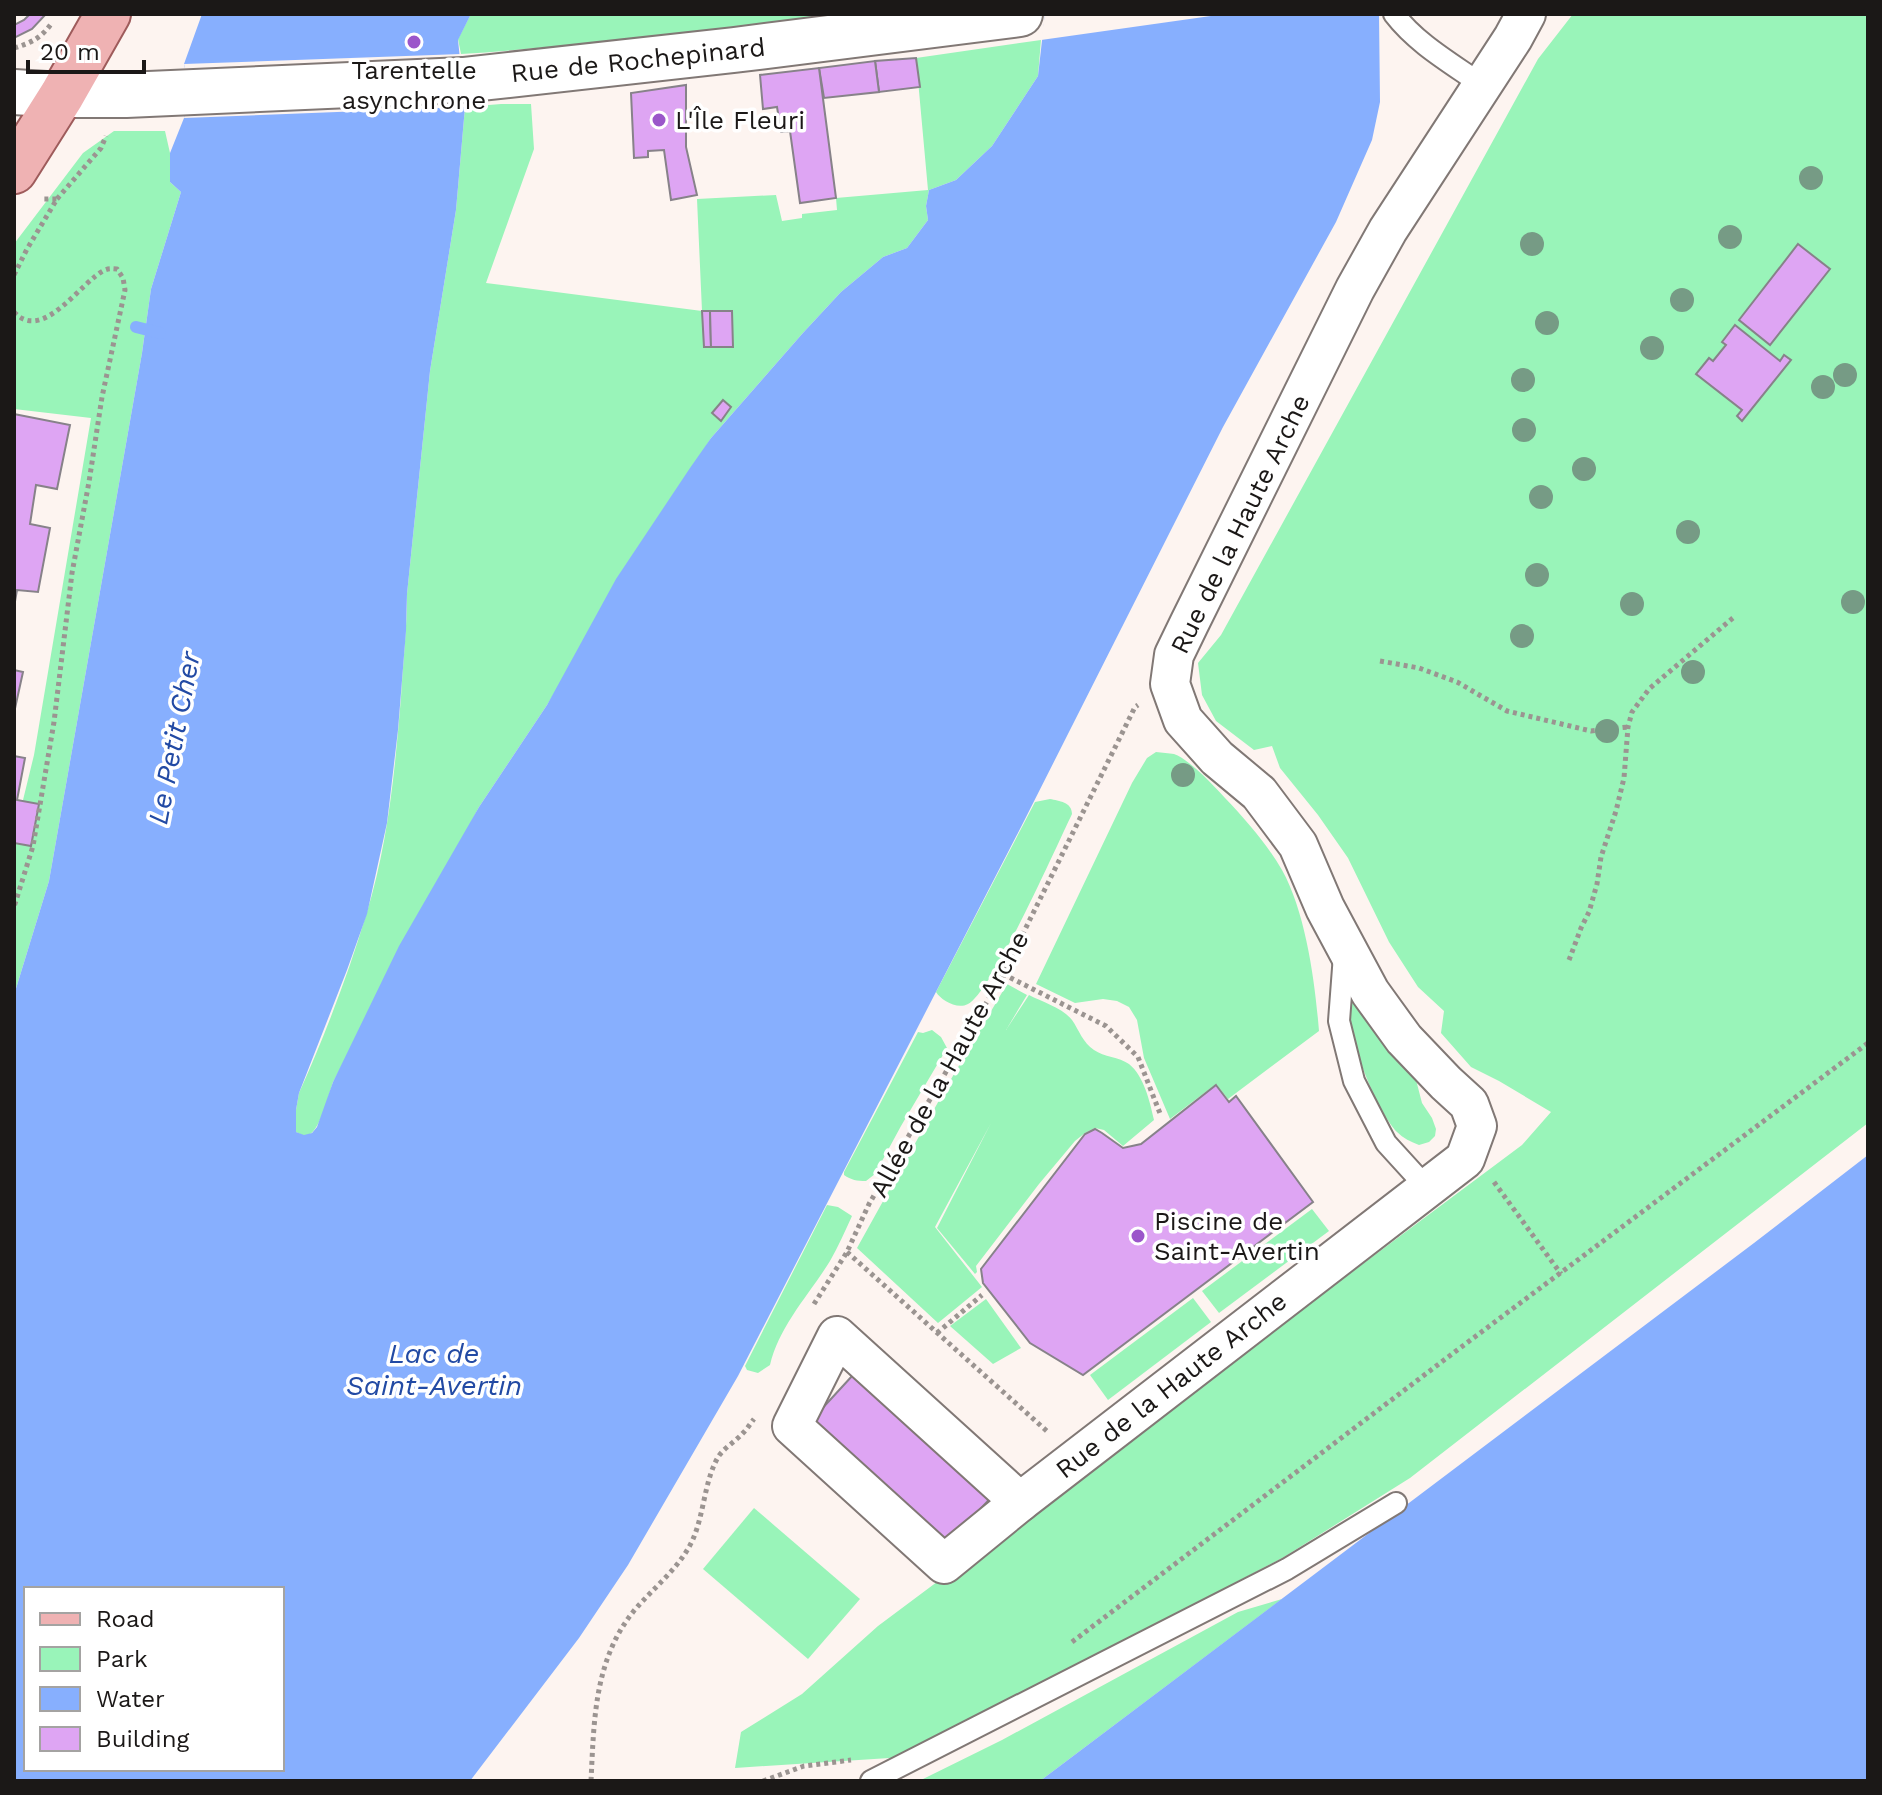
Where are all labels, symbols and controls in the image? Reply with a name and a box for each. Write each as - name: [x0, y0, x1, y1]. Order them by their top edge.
- scale bar: [28, 24, 144, 74]
- street label: Rue de Rochepinard: [509, 32, 767, 88]
- marker: Tarentelle asynchrone: [405, 33, 423, 51]
- text: 20 m: [40, 38, 100, 66]
- place label: Tarentelle asynchrone: [342, 55, 486, 115]
- place label: L'Île Fleuri: [675, 105, 805, 135]
- marker: L'Île Fleuri: [650, 111, 668, 129]
- street label: Rue de la Haute Arche: [1164, 390, 1316, 658]
- water label: Le Petit Cher: [141, 648, 207, 827]
- street label: Allée de la Haute Arche: [863, 926, 1035, 1202]
- place label: Piscine de Saint-Avertin: [1154, 1206, 1320, 1266]
- marker: Piscine de Saint-Avertin: [1129, 1227, 1147, 1245]
- street label: Rue de la Haute Arche: [1050, 1286, 1292, 1484]
- water label: Lac de Saint-Avertin: [346, 1337, 522, 1402]
- legend: [24, 1587, 284, 1771]
- text: Road: [96, 1605, 155, 1633]
- text: Park: [96, 1645, 148, 1673]
- text: Water: [96, 1685, 165, 1713]
- text: Building: [96, 1725, 189, 1753]

